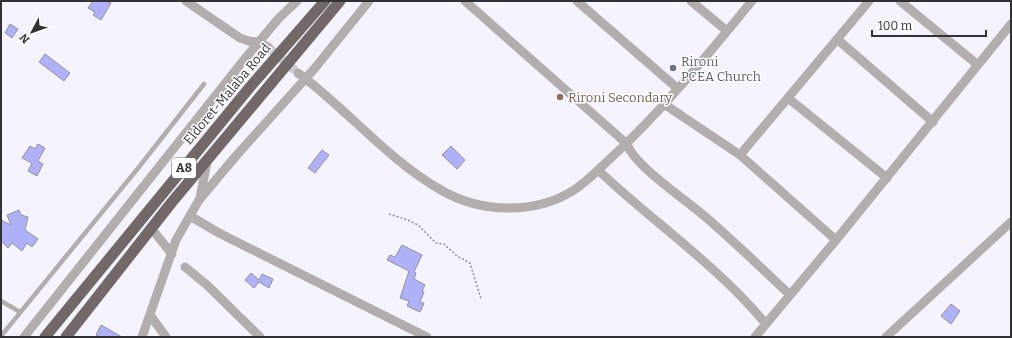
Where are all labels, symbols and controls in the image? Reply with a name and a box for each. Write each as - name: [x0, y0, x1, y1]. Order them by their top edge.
- north arrow: [12, 12, 52, 52]
- scale bar: [872, 12, 986, 38]
- text: 100 m: [878, 19, 913, 33]
- text: N: [17, 30, 33, 46]
- street label: Eldoret-Malaba Road: [180, 40, 274, 148]
- place label: Rironi PCEA Church: [681, 54, 761, 84]
- marker: Rironi PCEA Church: [668, 63, 678, 73]
- place label: Rironi Secondary: [568, 90, 672, 105]
- marker: Rironi Secondary: [555, 92, 565, 102]
- road number: A8: [172, 158, 196, 178]

